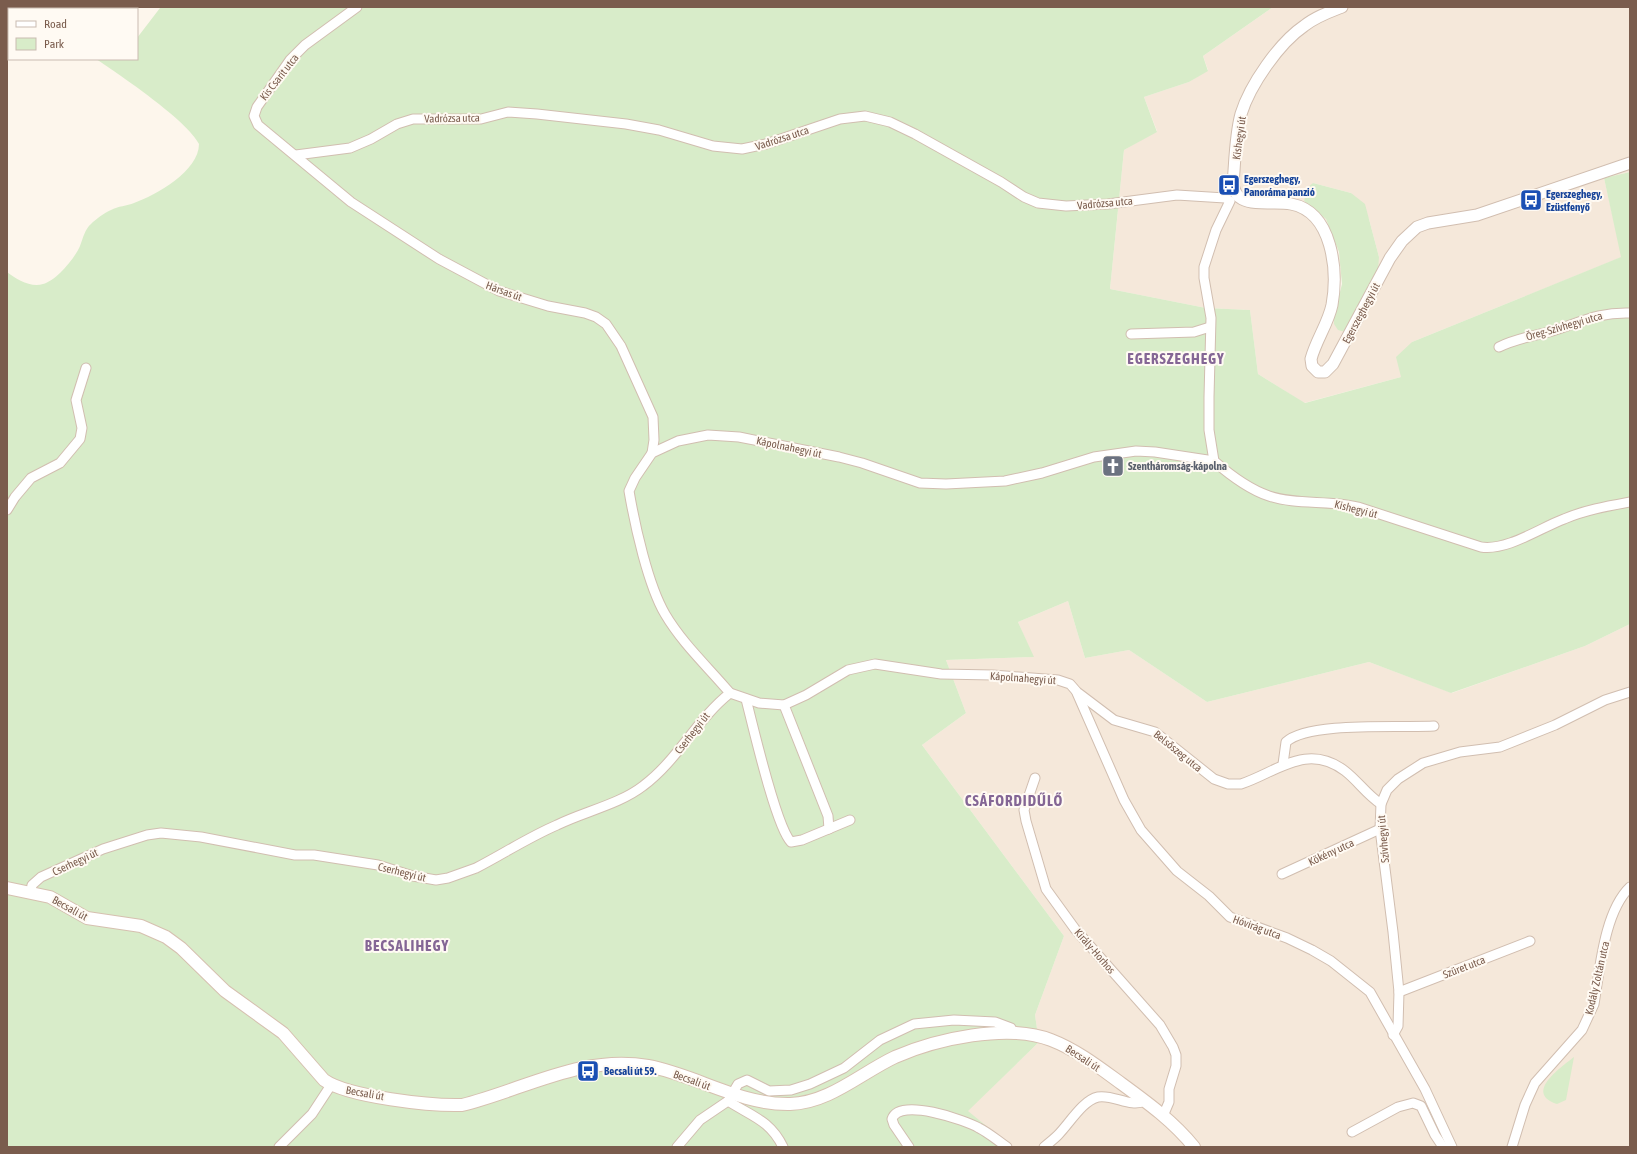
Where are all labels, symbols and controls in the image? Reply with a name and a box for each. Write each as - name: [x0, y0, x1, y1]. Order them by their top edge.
- legend: [8, 8, 138, 60]
- text: Road: [44, 17, 67, 31]
- text: Park: [44, 37, 65, 51]
- street label: Kis Csarit utca: [257, 52, 301, 102]
- street label: Vadrózsa utca: [424, 112, 480, 124]
- street label: Kishegyi út: [1230, 115, 1248, 161]
- street label: Vadrózsa utca: [754, 124, 810, 152]
- bus stop icon: Egerszeghegy, Panoráma panzió: [1216, 172, 1242, 198]
- place label: Egerszeghegy, Panoráma panzió: [1244, 173, 1315, 198]
- bus stop icon: Egerszeghegy, Ezüstfenyő: [1518, 187, 1544, 213]
- place label: Egerszeghegy, Ezüstfenyő: [1546, 188, 1602, 213]
- street label: Vadrózsa utca: [1077, 195, 1133, 211]
- street label: Hársas út: [484, 279, 524, 303]
- street label: Egerszeghegyi út: [1340, 281, 1382, 345]
- street label: Öreg-Szívhegyi utca: [1524, 309, 1604, 343]
- district label: EGERSZEGHEGY: [1127, 350, 1225, 367]
- street label: Kápolnahegyi út: [755, 434, 823, 460]
- church icon: Szentháromság-kápolna: [1100, 453, 1126, 479]
- place label: Szentháromság-kápolna: [1128, 460, 1227, 472]
- street label: Kishegyi út: [1333, 498, 1379, 520]
- street label: Kápolnahegyi út: [990, 670, 1056, 686]
- street label: Cserhegyi út: [672, 710, 712, 756]
- street label: Belsőszeg utca: [1151, 728, 1205, 774]
- district label: CSÁFORDIDŰLŐ: [965, 792, 1063, 809]
- street label: Szívhegyi út: [1375, 815, 1391, 863]
- street label: Kökény utca: [1306, 836, 1356, 868]
- street label: Cserhegyi út: [50, 846, 100, 878]
- street label: Cserhegyi út: [377, 860, 427, 884]
- street label: Becsali út: [50, 893, 90, 923]
- street label: Hóvirág utca: [1231, 913, 1283, 941]
- street label: Király-Horhos: [1072, 926, 1118, 976]
- district label: BECSALIHEGY: [365, 937, 449, 954]
- street label: Kodály Zoltán utca: [1583, 940, 1611, 1016]
- street label: Szüret utca: [1441, 953, 1487, 981]
- street label: Becsali út: [1064, 1042, 1102, 1074]
- bus stop icon: Becsali út 59.: [575, 1058, 601, 1084]
- place label: Becsali út 59.: [604, 1065, 657, 1077]
- street label: Becsali út: [672, 1068, 712, 1092]
- street label: Becsali út: [345, 1084, 385, 1102]

